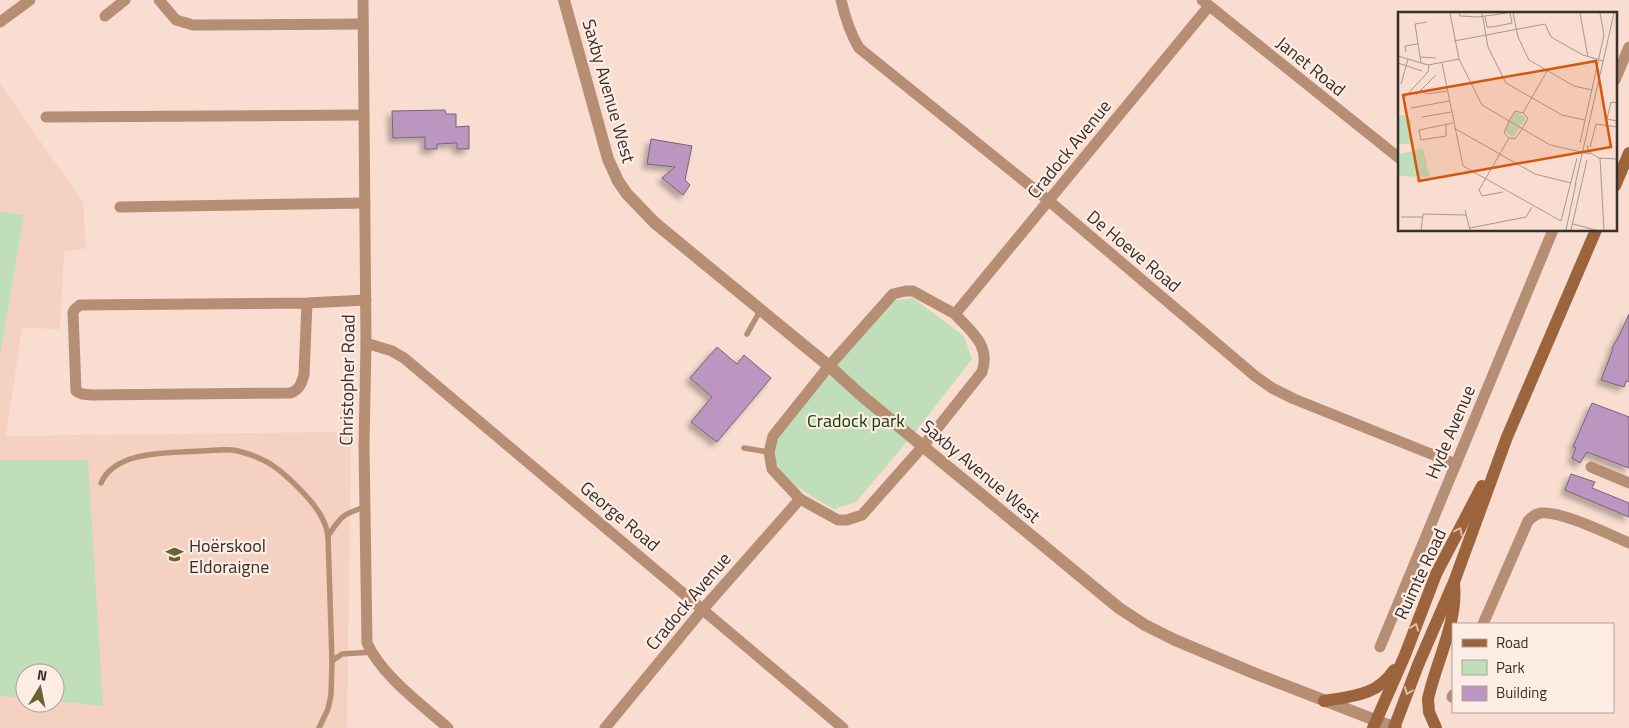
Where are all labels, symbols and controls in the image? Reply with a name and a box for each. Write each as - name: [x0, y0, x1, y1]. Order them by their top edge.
- inset map: [1398, 12, 1616, 231]
- street label: Saxby Avenue West: [576, 16, 643, 167]
- street label: Janet Road: [1271, 30, 1351, 102]
- street label: Cradock Avenue: [1021, 94, 1117, 204]
- street label: De Hoeve Road: [1081, 203, 1187, 299]
- street label: Christopher Road: [332, 314, 362, 446]
- street label: Hyde Avenue: [1418, 381, 1482, 483]
- park label: Cradock park: [807, 407, 905, 434]
- street label: Saxby Avenue West: [915, 413, 1047, 530]
- street label: George Road: [574, 474, 666, 558]
- street label: Ruimte Road: [1387, 524, 1453, 624]
- one-way arrow: [1453, 527, 1463, 536]
- place label: Hoërskool Eldoraigne: [189, 532, 269, 580]
- school or university icon: Hoërskool Eldoraigne: [165, 545, 185, 565]
- street label: Cradock Avenue: [639, 546, 737, 656]
- one-way arrow: [1409, 623, 1419, 631]
- legend: [1452, 623, 1614, 713]
- text: Road: [1496, 631, 1528, 654]
- text: Park: [1496, 656, 1525, 679]
- north arrow: [15, 663, 65, 713]
- text: N: [36, 664, 49, 686]
- text: Building: [1496, 681, 1547, 704]
- one-way arrow: [1404, 686, 1414, 695]

